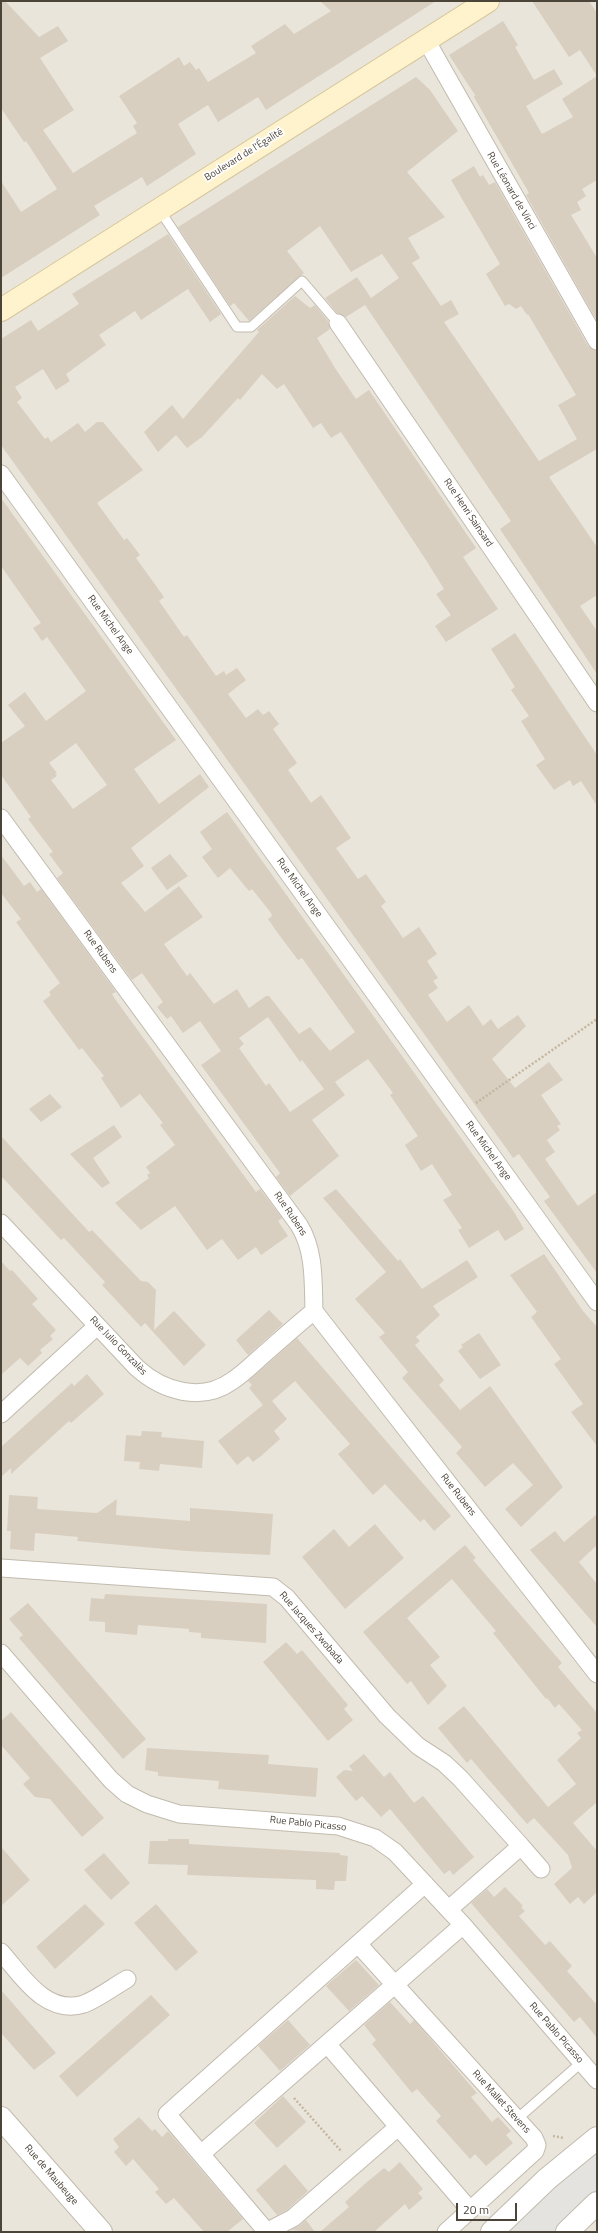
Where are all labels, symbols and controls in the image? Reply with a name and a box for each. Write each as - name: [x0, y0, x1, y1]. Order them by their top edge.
- street label: Boulevard de l'Égalité: [203, 126, 285, 184]
- street label: Rue Léonard de Vinci: [484, 150, 538, 232]
- street label: Rue Henri Sainsard: [441, 477, 495, 549]
- street label: Rue Michel Ange: [85, 593, 135, 657]
- street label: Rue Michel Ange: [274, 856, 324, 920]
- street label: Rue Rubens: [80, 928, 120, 976]
- street label: Rue Michel Ange: [463, 1119, 513, 1183]
- street label: Rue Rubens: [271, 1190, 309, 1238]
- street label: Rue Julio Gonzalès: [87, 1314, 149, 1378]
- street label: Rue Rubens: [438, 1471, 478, 1519]
- street label: Rue Jacques Zwobada: [276, 1589, 346, 1667]
- street label: Rue Pablo Picasso: [269, 1814, 347, 1834]
- street label: Rue Pablo Picasso: [526, 2000, 586, 2066]
- street label: Rue Mallet Stevens: [469, 2068, 533, 2136]
- street label: Rue de Maubeuge: [22, 2142, 80, 2208]
- scale bar: [458, 2195, 519, 2221]
- text: 20 m: [463, 2200, 489, 2219]

